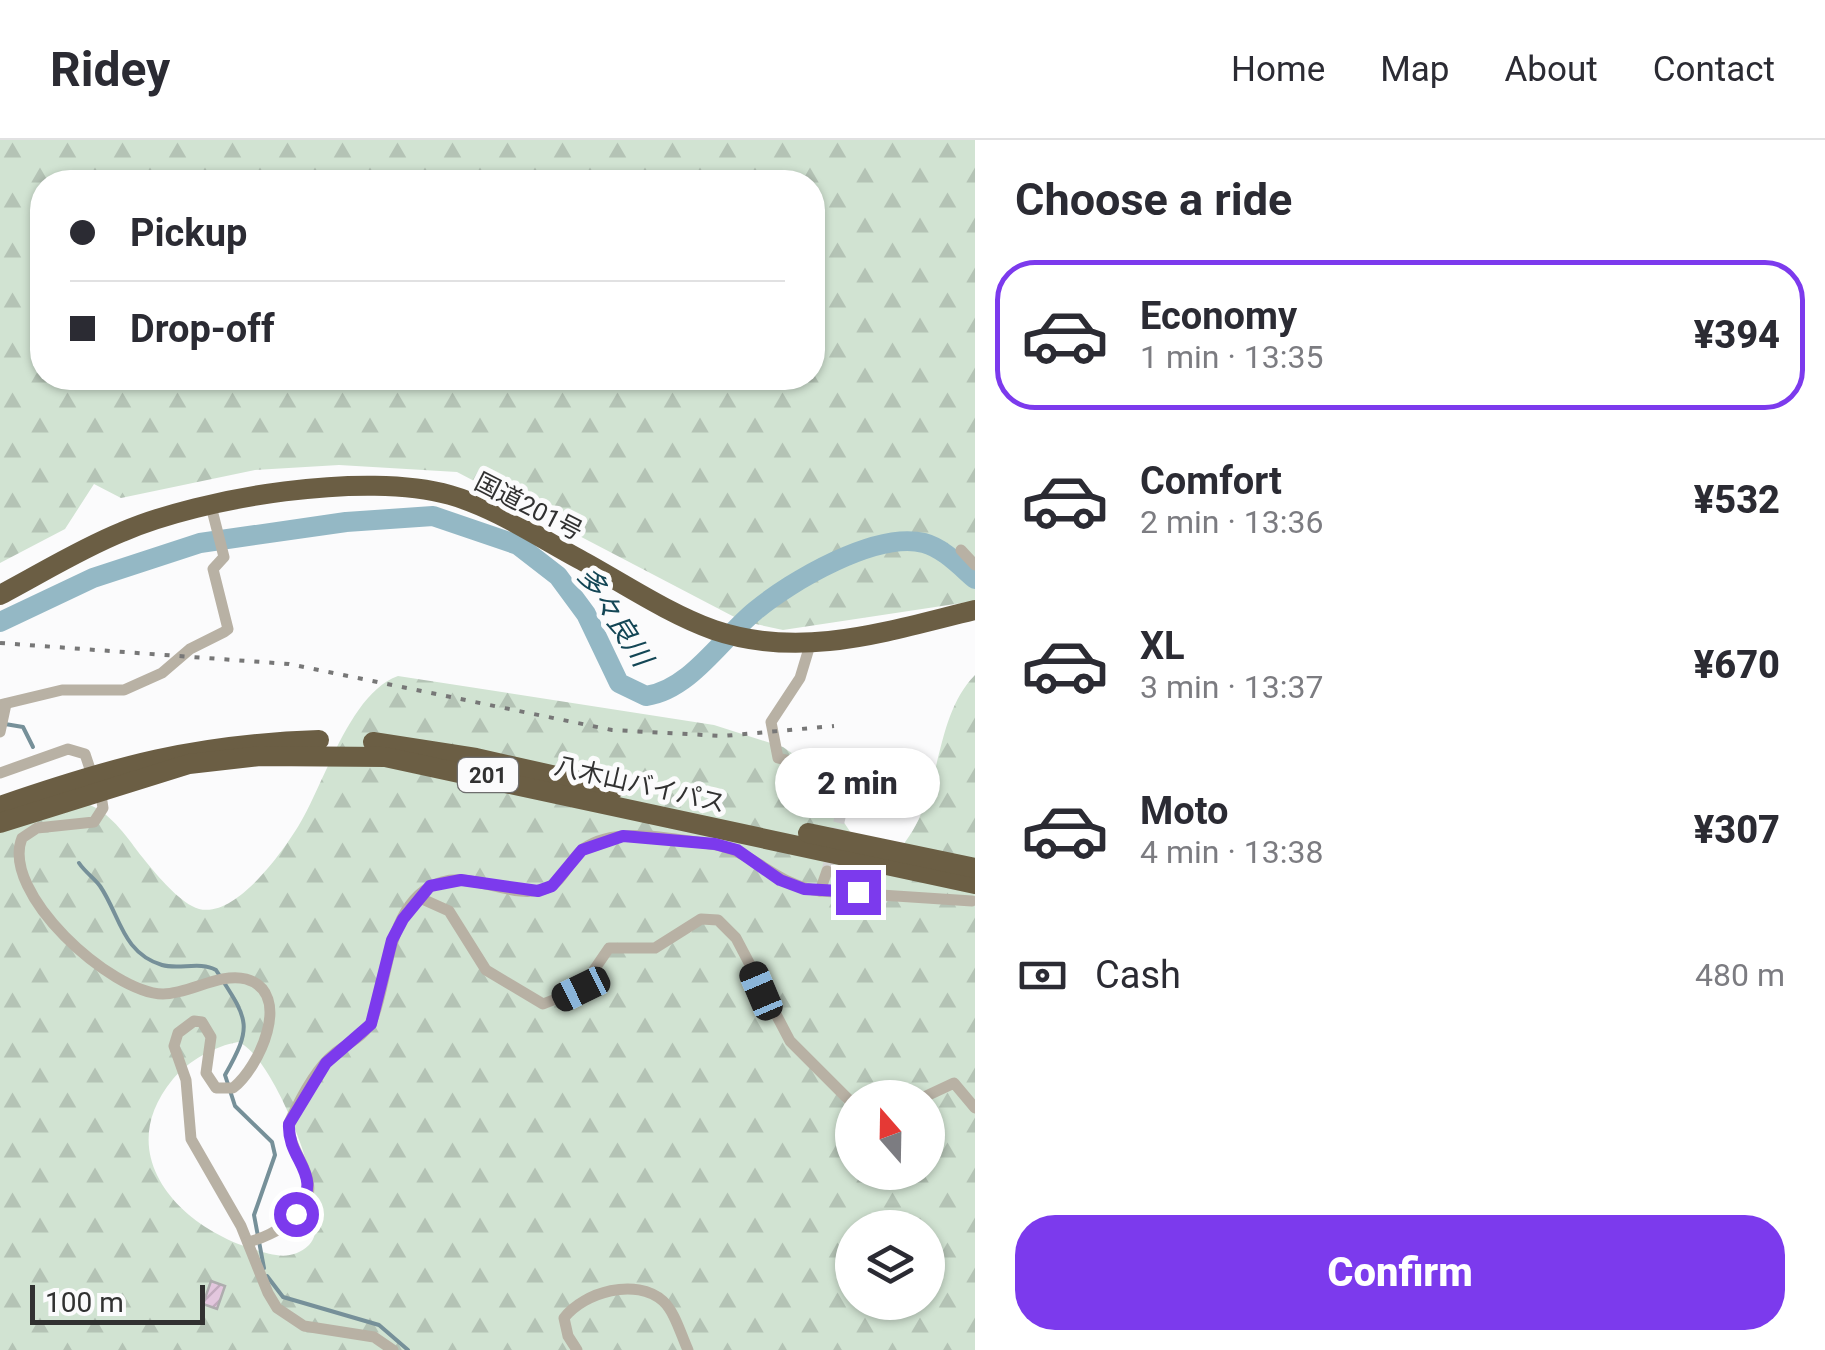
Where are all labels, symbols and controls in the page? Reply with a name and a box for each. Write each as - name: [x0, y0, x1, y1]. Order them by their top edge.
- text: Ridey: [50, 41, 170, 98]
- text: Home: [1231, 49, 1325, 90]
- text: Map: [1380, 49, 1449, 90]
- text: About: [1504, 49, 1598, 90]
- text: Contact: [1653, 49, 1775, 90]
- text: Choose a ride: [1015, 173, 1292, 226]
- text: Pickup: [130, 211, 247, 255]
- icon: car: [1020, 290, 1110, 380]
- text: Economy: [1140, 294, 1297, 338]
- text: Drop-off: [130, 307, 275, 351]
- text: ¥394: [1694, 313, 1780, 357]
- text: 1 min · 13:35: [1140, 338, 1323, 376]
- icon: car: [1020, 455, 1110, 545]
- text: Comfort: [1140, 459, 1282, 503]
- street label: 国道201号: [470, 467, 588, 546]
- text: ¥532: [1694, 478, 1780, 522]
- text: 2 min · 13:36: [1140, 503, 1323, 541]
- water label: 多々良川: [570, 560, 661, 675]
- icon: car: [1020, 620, 1110, 710]
- text: XL: [1140, 624, 1185, 668]
- text: ¥670: [1694, 643, 1780, 687]
- text: 3 min · 13:37: [1140, 668, 1323, 706]
- callout: 2 min: [776, 747, 940, 817]
- street label: 八木山バイパス: [552, 751, 728, 818]
- road number: 201: [458, 758, 518, 792]
- text: 2 min: [817, 764, 898, 802]
- icon: car: [1020, 785, 1110, 875]
- text: Moto: [1140, 789, 1229, 833]
- text: ¥307: [1694, 808, 1780, 852]
- text: 4 min · 13:38: [1140, 833, 1323, 871]
- route end: [836, 870, 881, 915]
- icon: cash: [1015, 948, 1070, 1003]
- text: Cash: [1095, 953, 1181, 997]
- text: 480 m: [1695, 956, 1785, 994]
- car: [735, 958, 787, 1024]
- car: [547, 962, 615, 1016]
- north arrow: [835, 1080, 945, 1190]
- map controls: [835, 1080, 945, 1320]
- route start: [274, 1192, 319, 1237]
- button: layers: [835, 1210, 945, 1320]
- button: Confirm: [1015, 1215, 1785, 1330]
- scale bar: [30, 1280, 205, 1324]
- text: 100 m: [45, 1286, 124, 1319]

